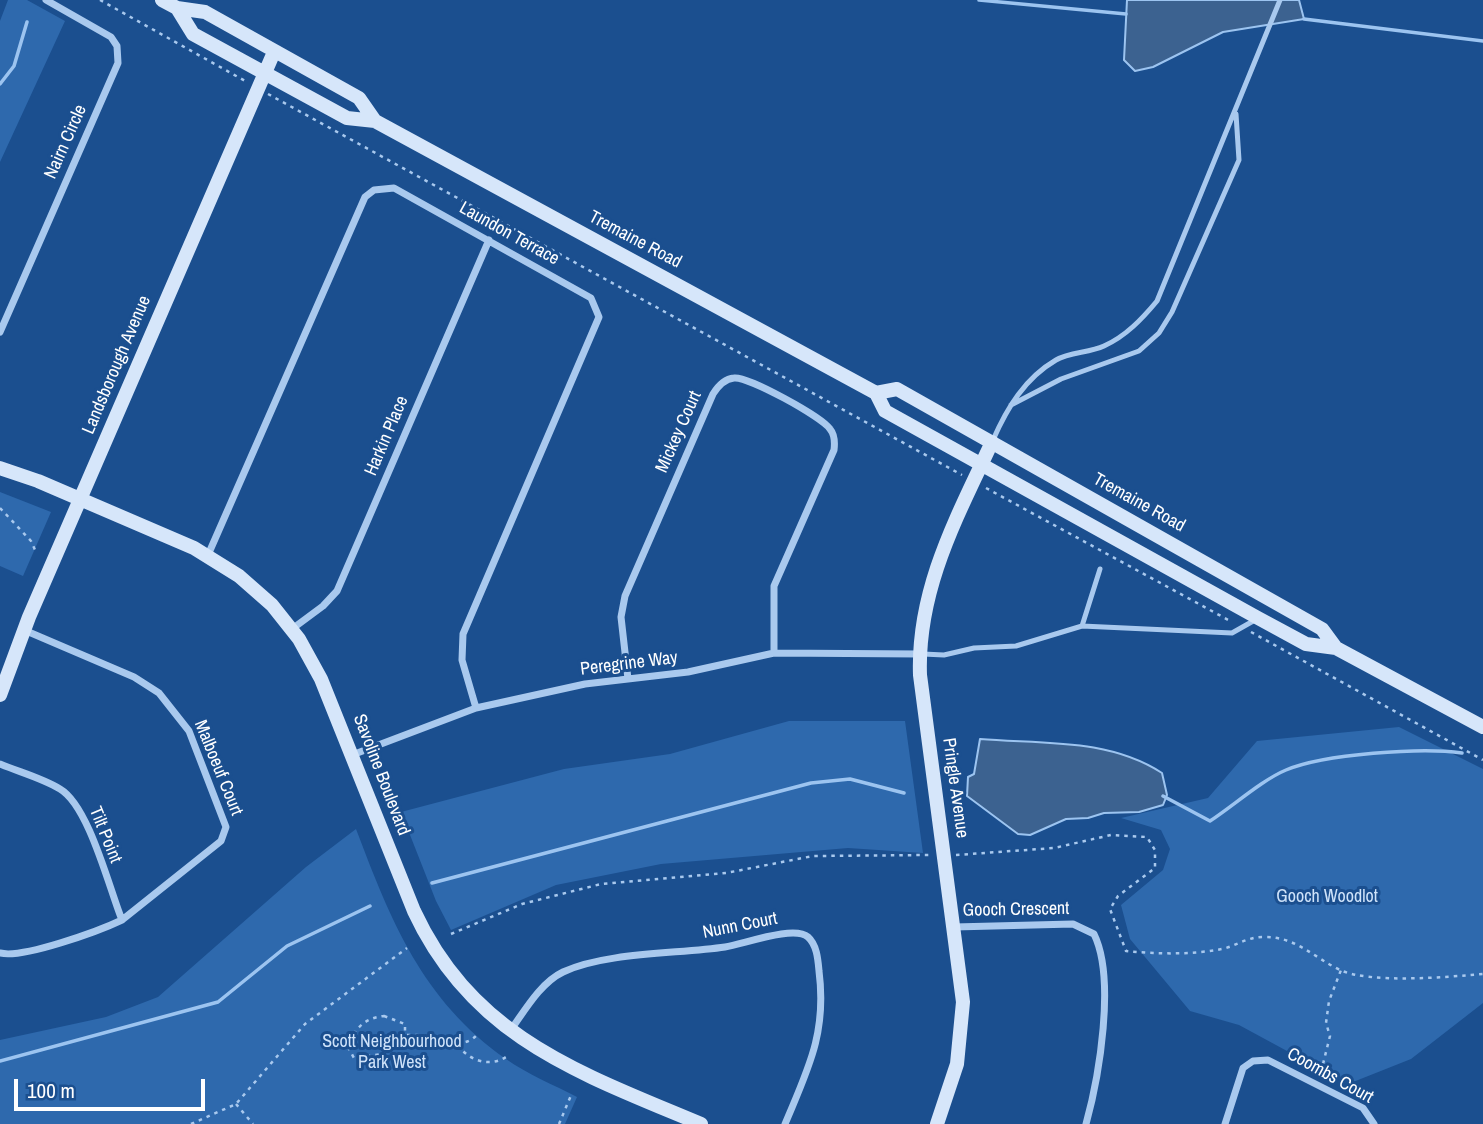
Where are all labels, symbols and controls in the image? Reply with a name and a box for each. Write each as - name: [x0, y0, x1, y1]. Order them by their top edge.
- street label: Nairn Circle: [40, 102, 92, 182]
- street label: Laundon Terrace: [455, 198, 563, 270]
- street label: Tremaine Road: [585, 207, 685, 273]
- street label: Landsborough Avenue: [78, 293, 156, 437]
- street label: Mickey Court: [651, 388, 707, 476]
- street label: Harkin Place: [361, 393, 413, 479]
- street label: Tremaine Road: [1089, 469, 1189, 537]
- street label: Peregrine Way: [579, 647, 679, 681]
- street label: Savoline Boulevard: [348, 711, 414, 839]
- street label: Malboeuf Court: [189, 717, 247, 819]
- street label: Pringle Avenue: [937, 737, 973, 839]
- street label: Tilt Point: [84, 804, 126, 866]
- park label: Gooch Woodlot: [1276, 886, 1378, 908]
- street label: Gooch Crescent: [962, 898, 1070, 922]
- street label: Nunn Court: [701, 908, 779, 944]
- park label: Scott Neighbourhood Park West: [322, 1031, 462, 1074]
- street label: Coombs Court: [1283, 1043, 1377, 1109]
- scale bar: [18, 1064, 208, 1108]
- text: 100 m: [27, 1076, 75, 1105]

